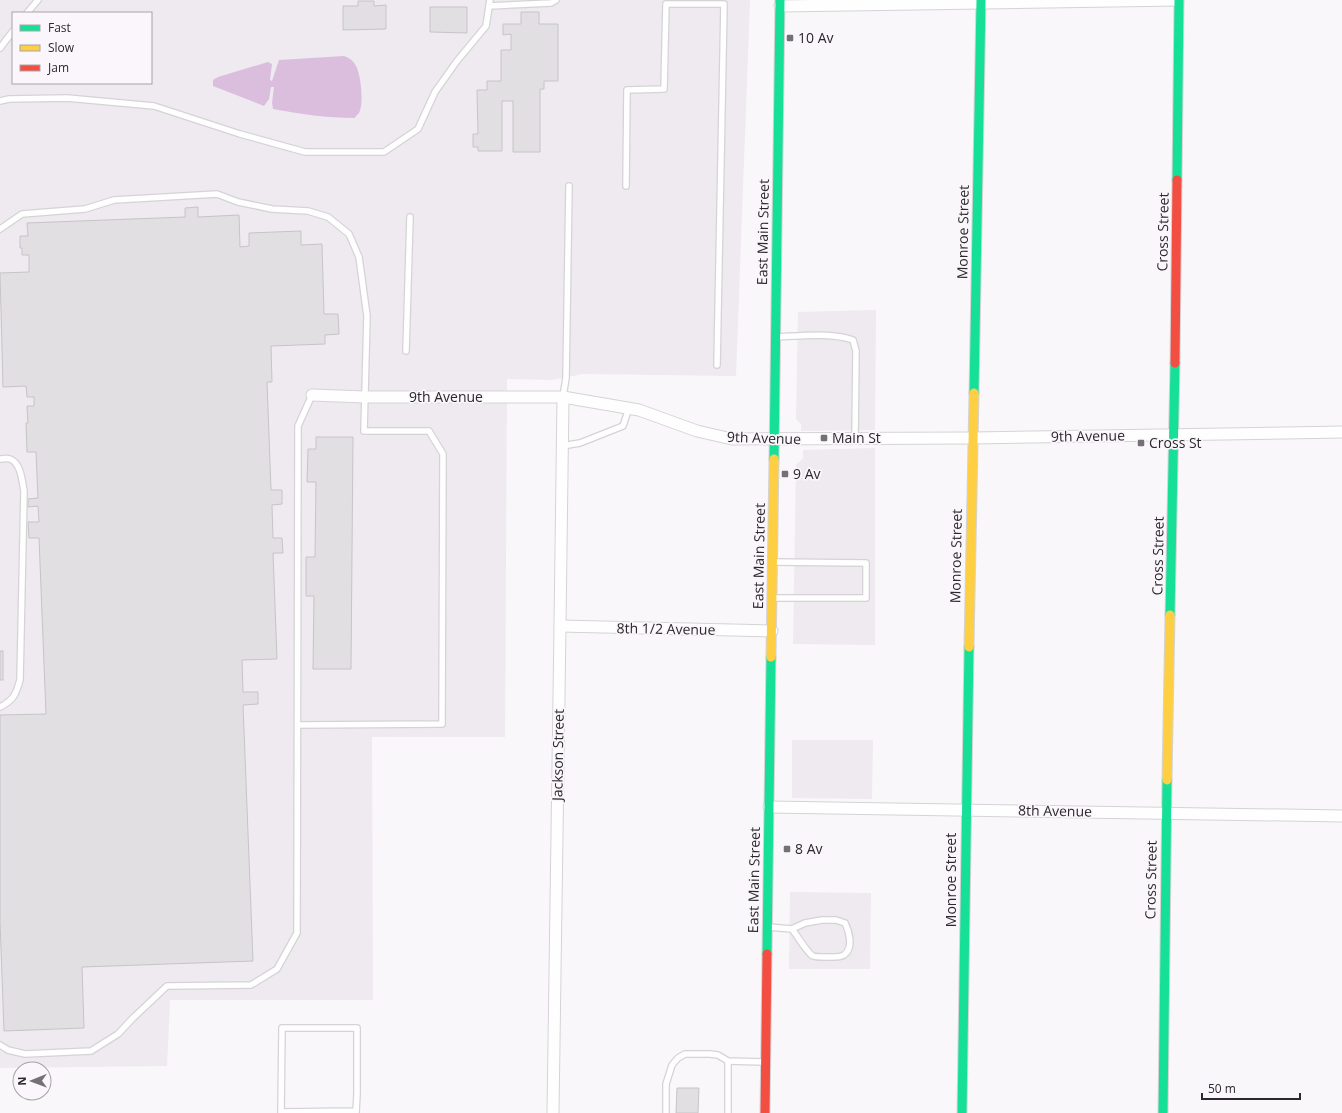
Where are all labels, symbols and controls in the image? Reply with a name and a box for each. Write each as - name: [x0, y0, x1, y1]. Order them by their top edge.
- legend: [12, 12, 152, 84]
- text: Fast: [48, 19, 71, 36]
- place label: 10 Av: [798, 28, 834, 47]
- marker: 10 Av: [785, 33, 795, 43]
- text: Slow: [48, 39, 75, 56]
- text: Jam: [47, 59, 69, 76]
- street label: East Main Street: [752, 179, 773, 285]
- street label: Monroe Street: [952, 185, 973, 279]
- street label: Cross Street: [1152, 192, 1173, 272]
- street label: 9th Avenue: [409, 387, 483, 406]
- street label: 9th Avenue: [1051, 425, 1125, 446]
- street label: 9th Avenue: [727, 427, 801, 448]
- place label: Main St: [832, 428, 881, 447]
- marker: Main St: [819, 433, 829, 443]
- place label: Cross St: [1149, 433, 1202, 452]
- marker: Cross St: [1136, 438, 1146, 448]
- place label: 9 Av: [793, 464, 821, 483]
- marker: 9 Av: [780, 469, 790, 479]
- street label: East Main Street: [748, 503, 769, 609]
- street label: Monroe Street: [945, 509, 966, 603]
- street label: Cross Street: [1147, 516, 1168, 596]
- street label: 8th 1/2 Avenue: [616, 618, 716, 639]
- street label: Jackson Street: [547, 709, 568, 803]
- street label: 8th Avenue: [1018, 800, 1092, 821]
- street label: East Main Street: [743, 827, 764, 933]
- street label: Monroe Street: [941, 833, 960, 927]
- place label: 8 Av: [795, 839, 823, 858]
- street label: Cross Street: [1140, 840, 1161, 920]
- marker: 8 Av: [782, 844, 792, 854]
- north arrow: [12, 1061, 52, 1101]
- scale bar: [1202, 1075, 1300, 1101]
- text: N: [14, 1077, 29, 1086]
- text: 50 m: [1208, 1080, 1236, 1097]

